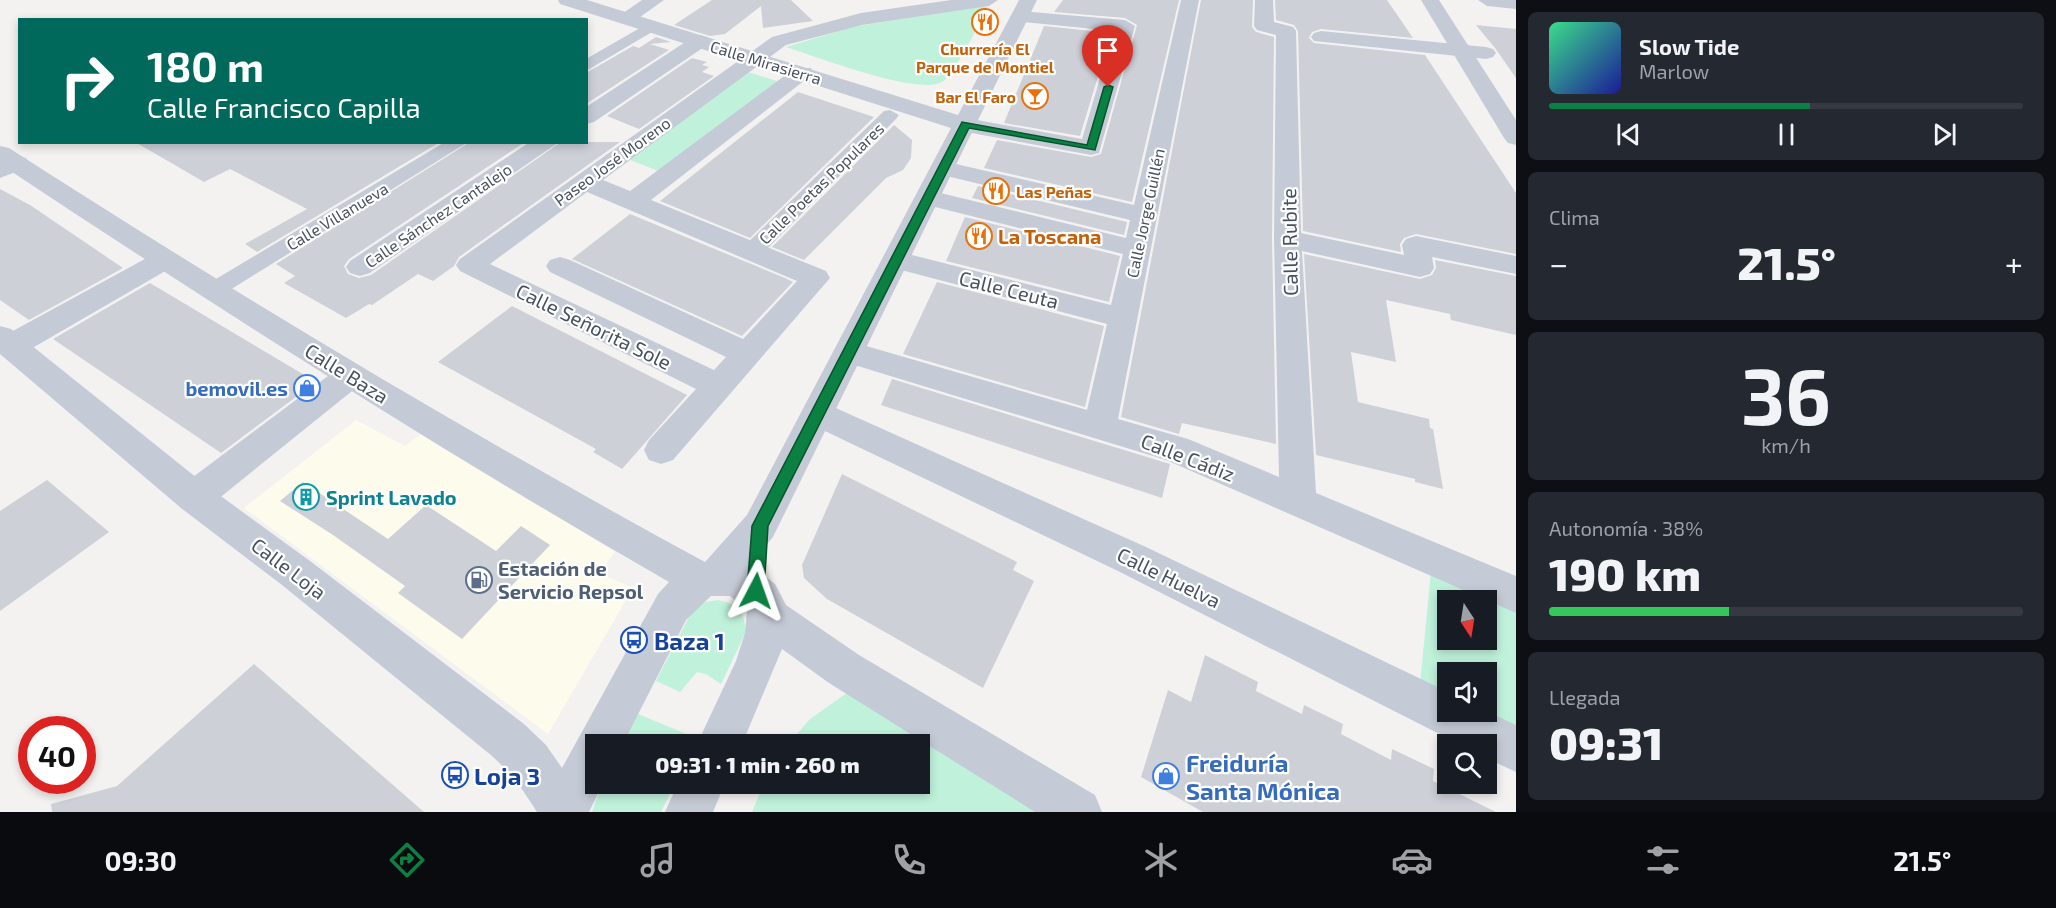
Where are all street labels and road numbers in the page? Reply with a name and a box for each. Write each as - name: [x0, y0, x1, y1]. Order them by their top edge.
- street label: Calle Mirasierra: [708, 36, 824, 88]
- street label: Paseo José Moreno: [550, 113, 674, 209]
- street label: Calle Poetas Populares: [755, 118, 887, 248]
- street label: Calle Jorge Guillén: [1122, 147, 1168, 279]
- street label: Calle Sánchez Cantalejo: [361, 159, 515, 272]
- street label: Calle Villanueva: [283, 178, 391, 254]
- street label: Calle Rubite: [1276, 188, 1302, 296]
- street label: Calle Ceuta: [957, 265, 1061, 313]
- street label: Calle Señorita Sole: [512, 278, 676, 374]
- street label: Calle Baza: [301, 338, 393, 408]
- street label: Calle Cádiz: [1138, 428, 1238, 486]
- street label: Calle Loja: [247, 532, 331, 604]
- street label: Calle Huelva: [1113, 542, 1225, 612]

